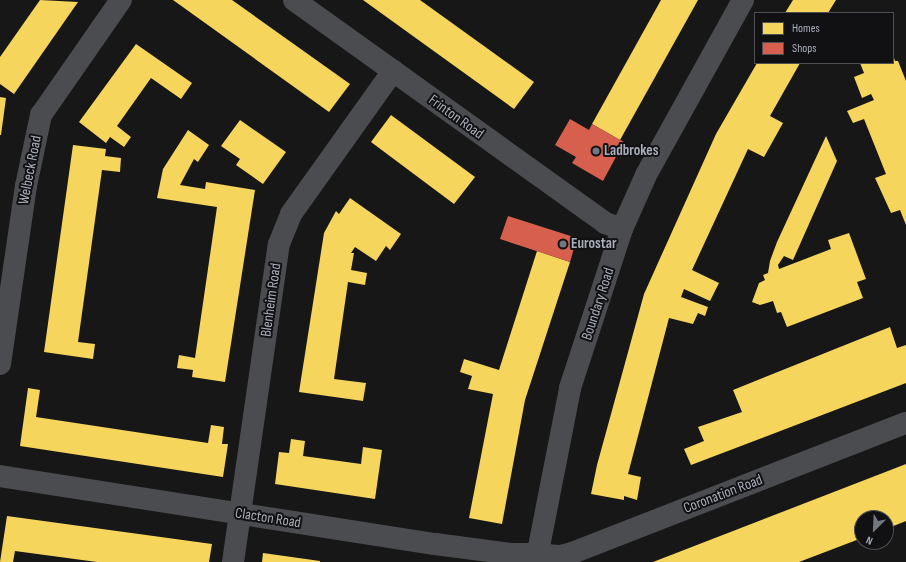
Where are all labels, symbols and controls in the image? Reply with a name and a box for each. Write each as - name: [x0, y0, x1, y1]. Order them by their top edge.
- legend: [754, 12, 894, 64]
- text: Homes: [792, 21, 820, 36]
- text: Shops: [792, 41, 817, 56]
- street label: Frinton Road: [425, 91, 487, 143]
- street label: Welbeck Road: [15, 134, 45, 206]
- place label: Ladbrokes: [604, 142, 658, 160]
- marker: Ladbrokes: [591, 146, 601, 156]
- place label: Eurostar: [571, 235, 617, 253]
- marker: Eurostar: [558, 239, 568, 249]
- street label: Blenheim Road: [257, 262, 285, 338]
- street label: Boundary Road: [578, 265, 618, 343]
- street label: Coronation Road: [681, 471, 765, 517]
- street label: Clacton Road: [234, 504, 302, 532]
- north arrow: [854, 510, 894, 550]
- text: N: [864, 533, 875, 548]

